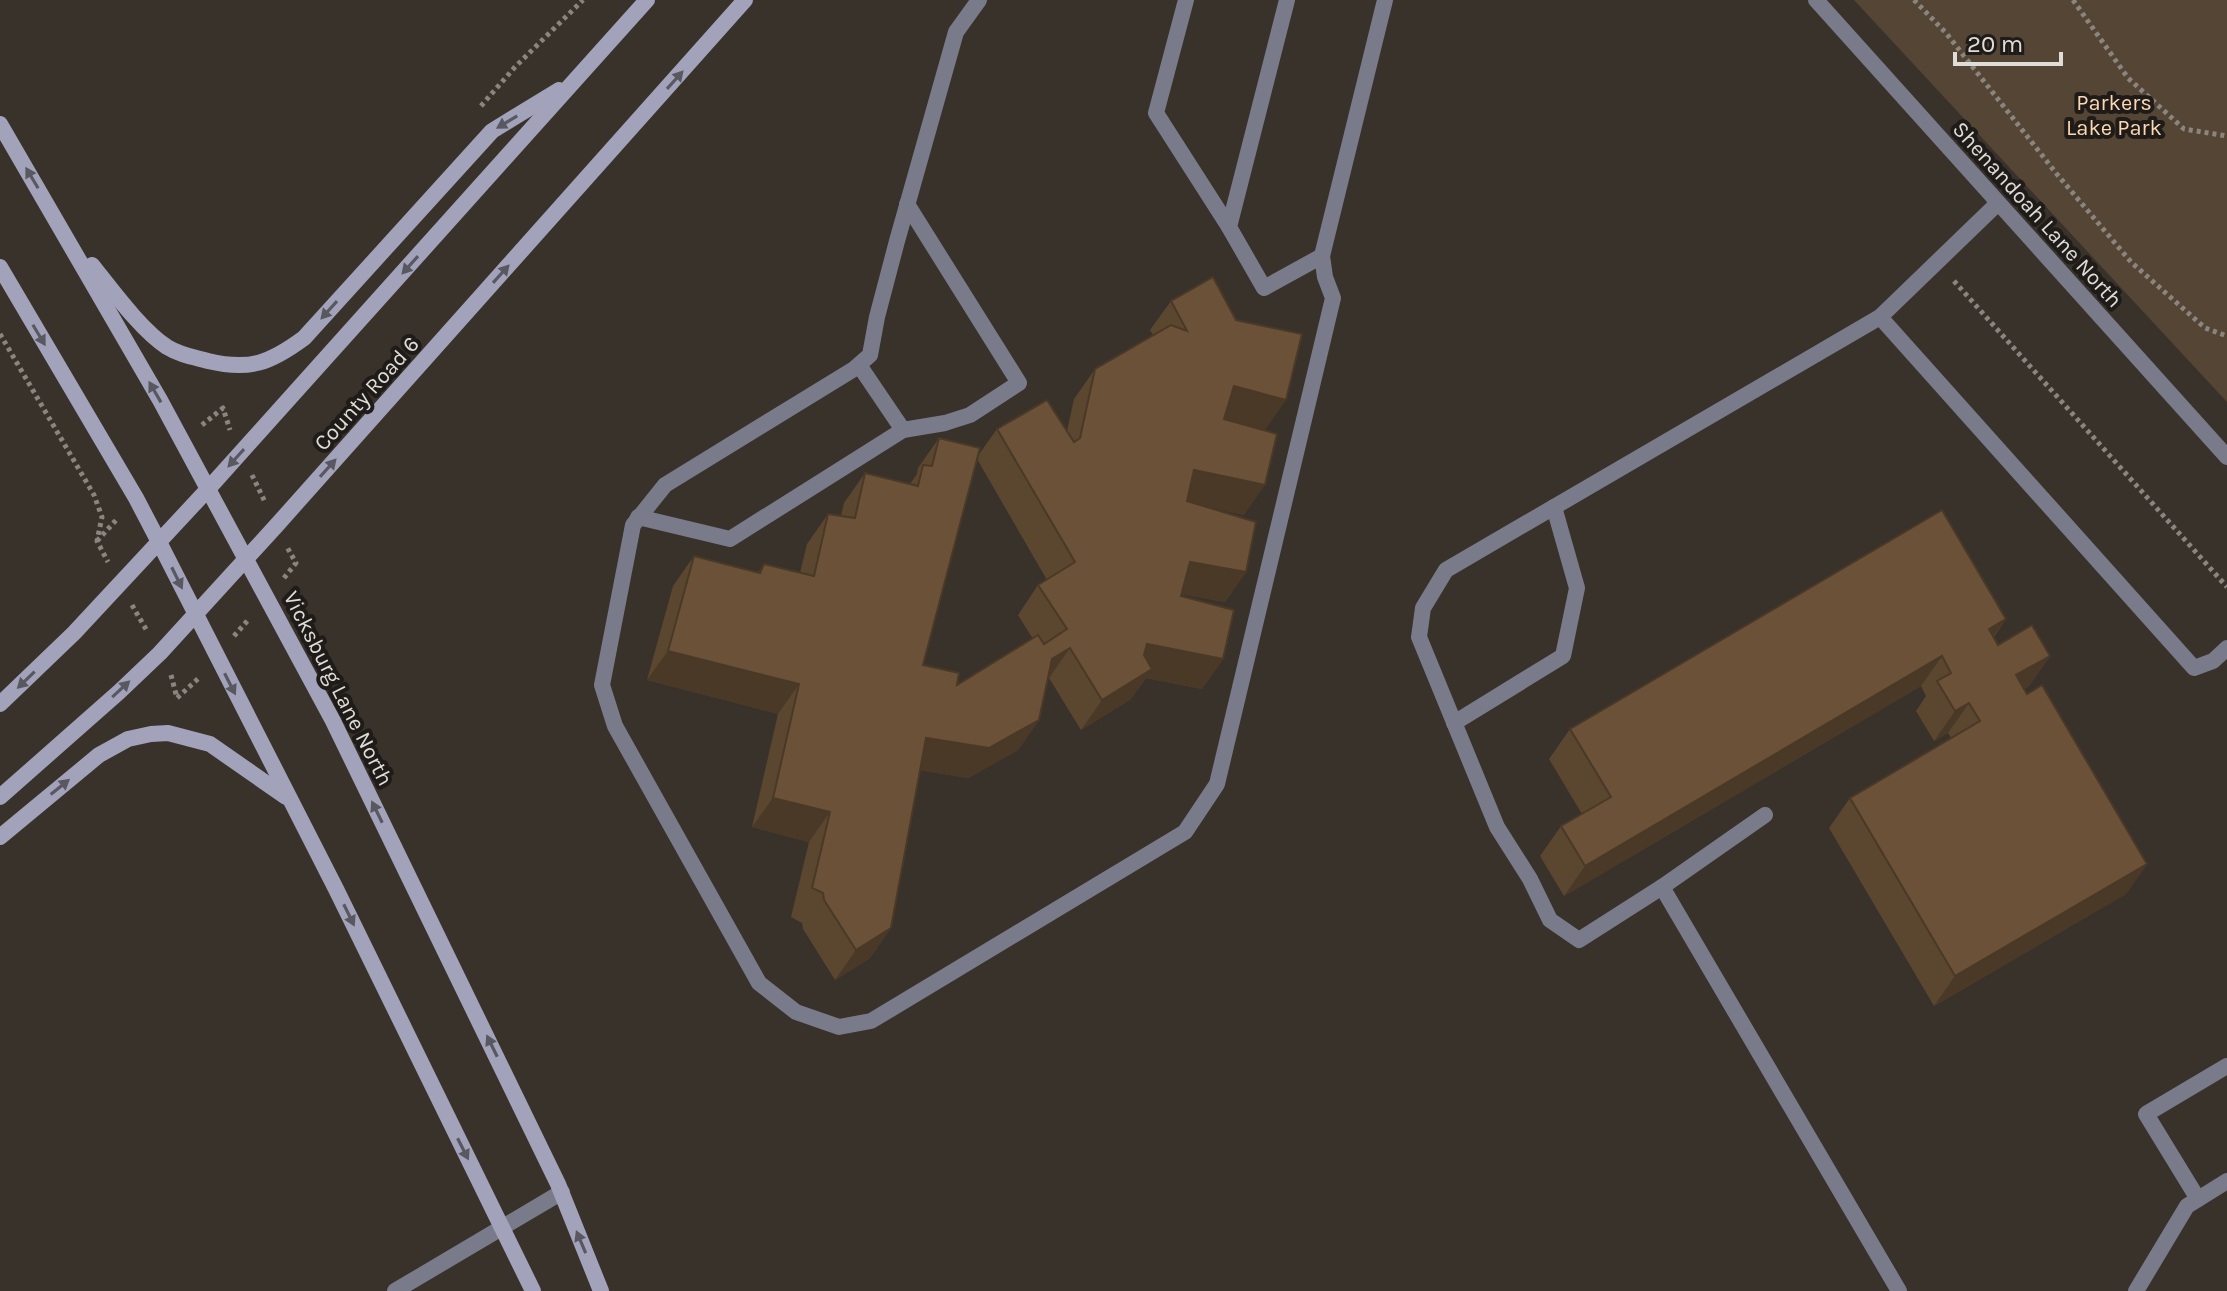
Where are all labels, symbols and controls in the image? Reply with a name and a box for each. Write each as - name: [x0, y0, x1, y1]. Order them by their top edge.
- scale bar: [1955, 16, 2061, 66]
- text: 20 m: [1967, 30, 2023, 58]
- one-way arrow: [665, 71, 683, 90]
- park label: Parkers Lake Park: [2066, 90, 2162, 141]
- one-way arrow: [496, 114, 518, 128]
- street label: Shenandoah Lane North: [1947, 116, 2128, 313]
- one-way arrow: [25, 167, 39, 189]
- one-way arrow: [401, 255, 419, 274]
- one-way arrow: [492, 265, 510, 284]
- one-way arrow: [321, 300, 338, 320]
- one-way arrow: [32, 324, 46, 346]
- street label: County Road 6: [309, 331, 425, 456]
- one-way arrow: [148, 380, 162, 403]
- one-way arrow: [228, 449, 246, 468]
- one-way arrow: [319, 459, 337, 478]
- one-way arrow: [170, 567, 183, 590]
- street label: Vicksburg Lane North: [278, 587, 398, 790]
- one-way arrow: [17, 670, 36, 689]
- one-way arrow: [222, 673, 236, 695]
- one-way arrow: [111, 681, 130, 699]
- one-way arrow: [50, 780, 70, 796]
- one-way arrow: [371, 801, 384, 824]
- one-way arrow: [342, 904, 356, 927]
- one-way arrow: [485, 1034, 499, 1057]
- one-way arrow: [457, 1137, 470, 1160]
- one-way arrow: [575, 1230, 588, 1254]

